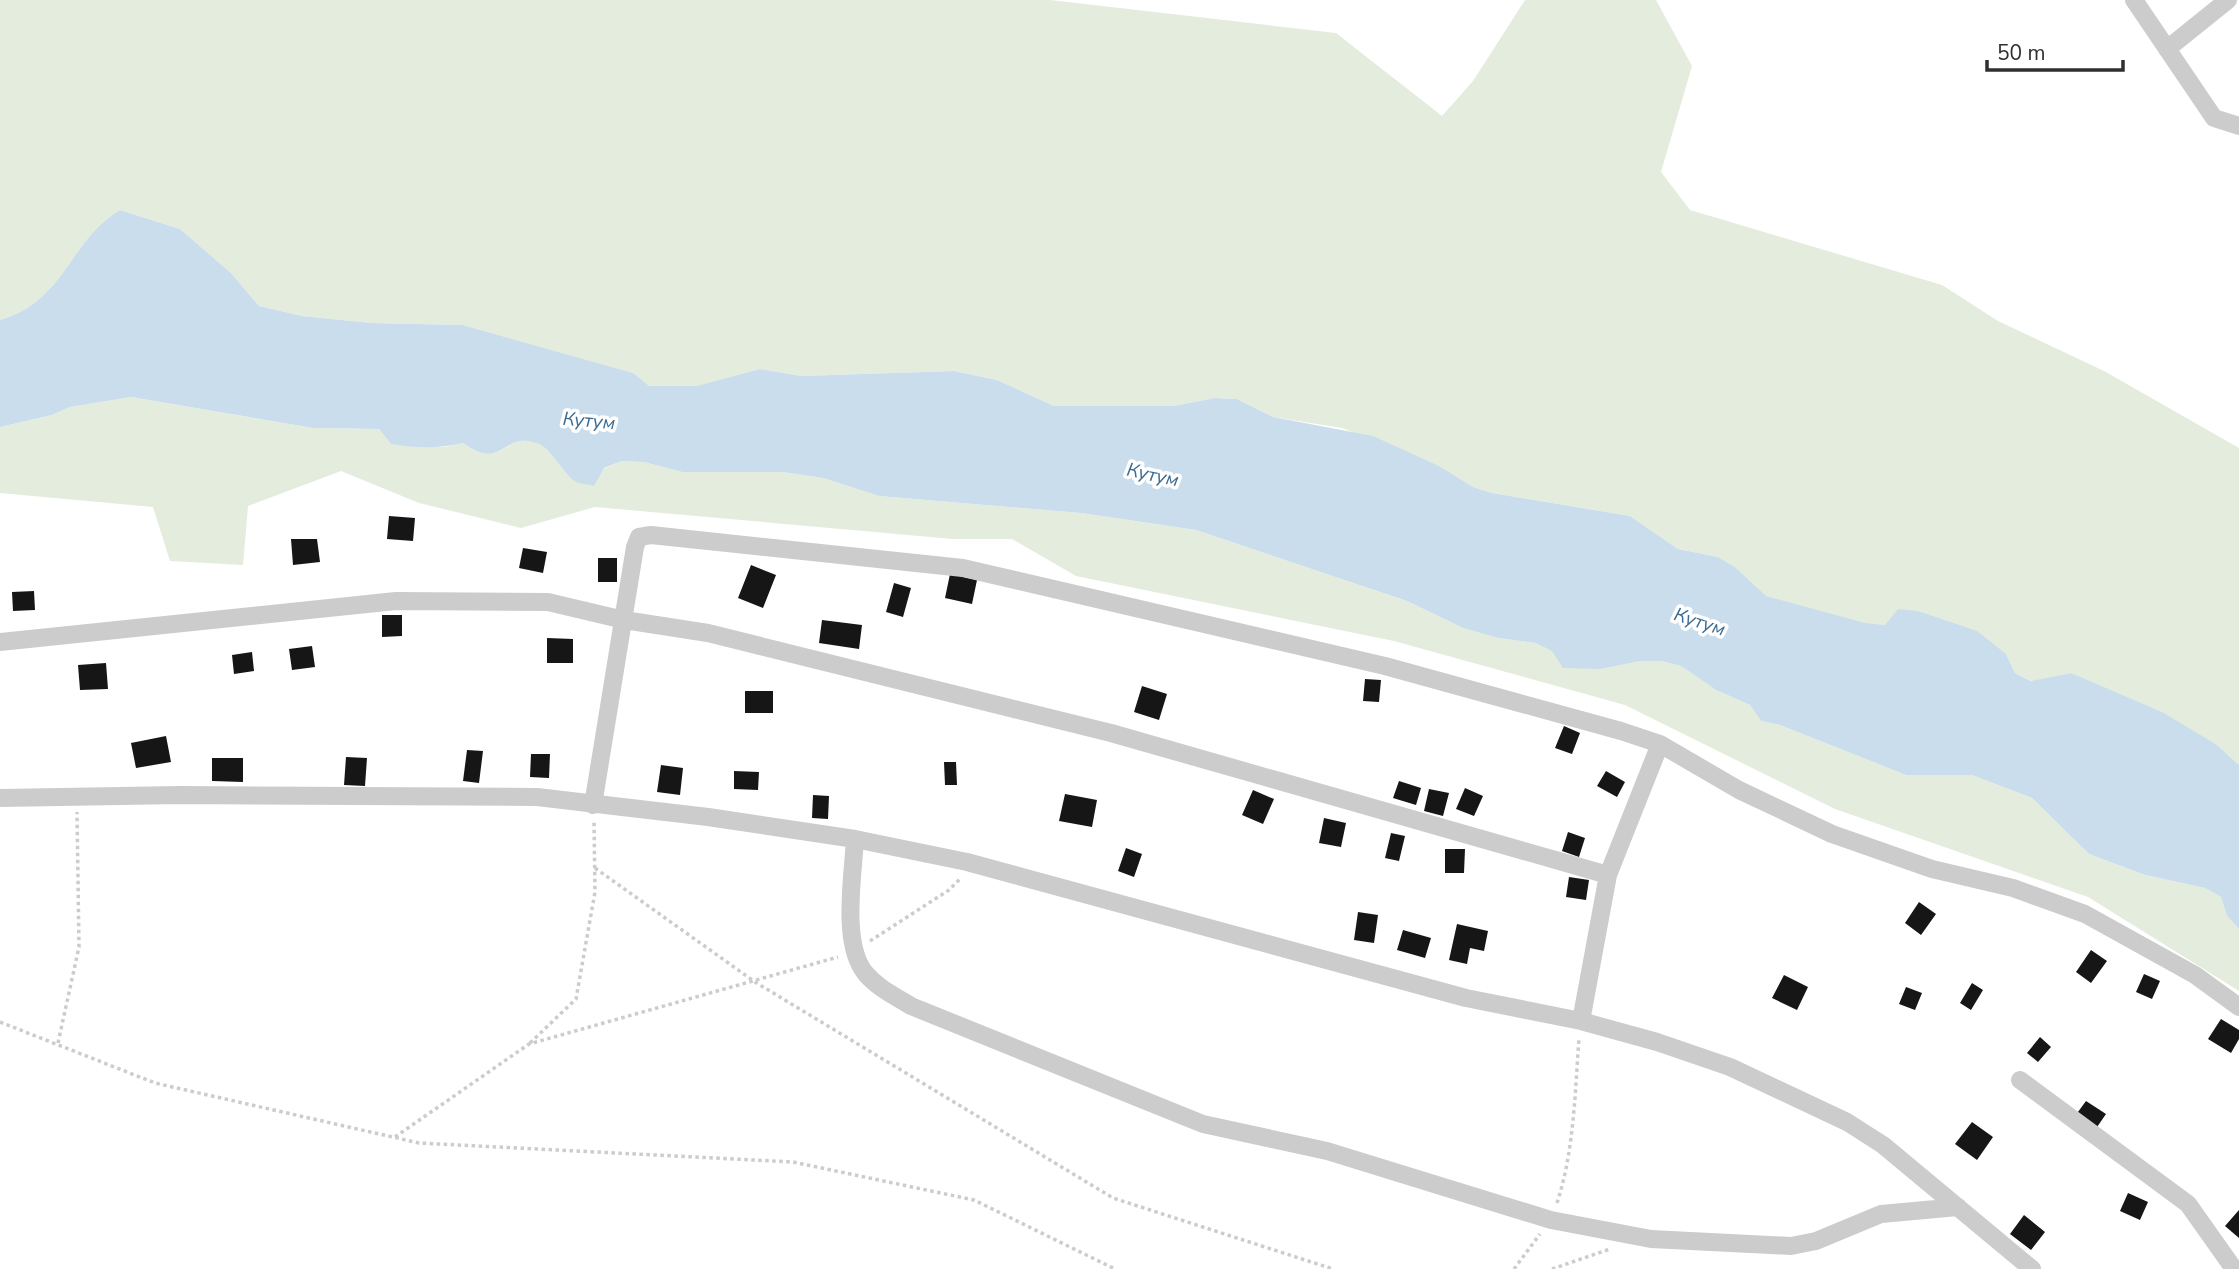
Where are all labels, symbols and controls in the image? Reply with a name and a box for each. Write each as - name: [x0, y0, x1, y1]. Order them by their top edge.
- scale bar: [1987, 28, 2124, 72]
- text: 50 m: [1997, 39, 2046, 67]
- water label: Кутум: [562, 406, 616, 436]
- water label: Кутум: [1124, 457, 1181, 493]
- water label: Кутум: [1671, 601, 1729, 642]

